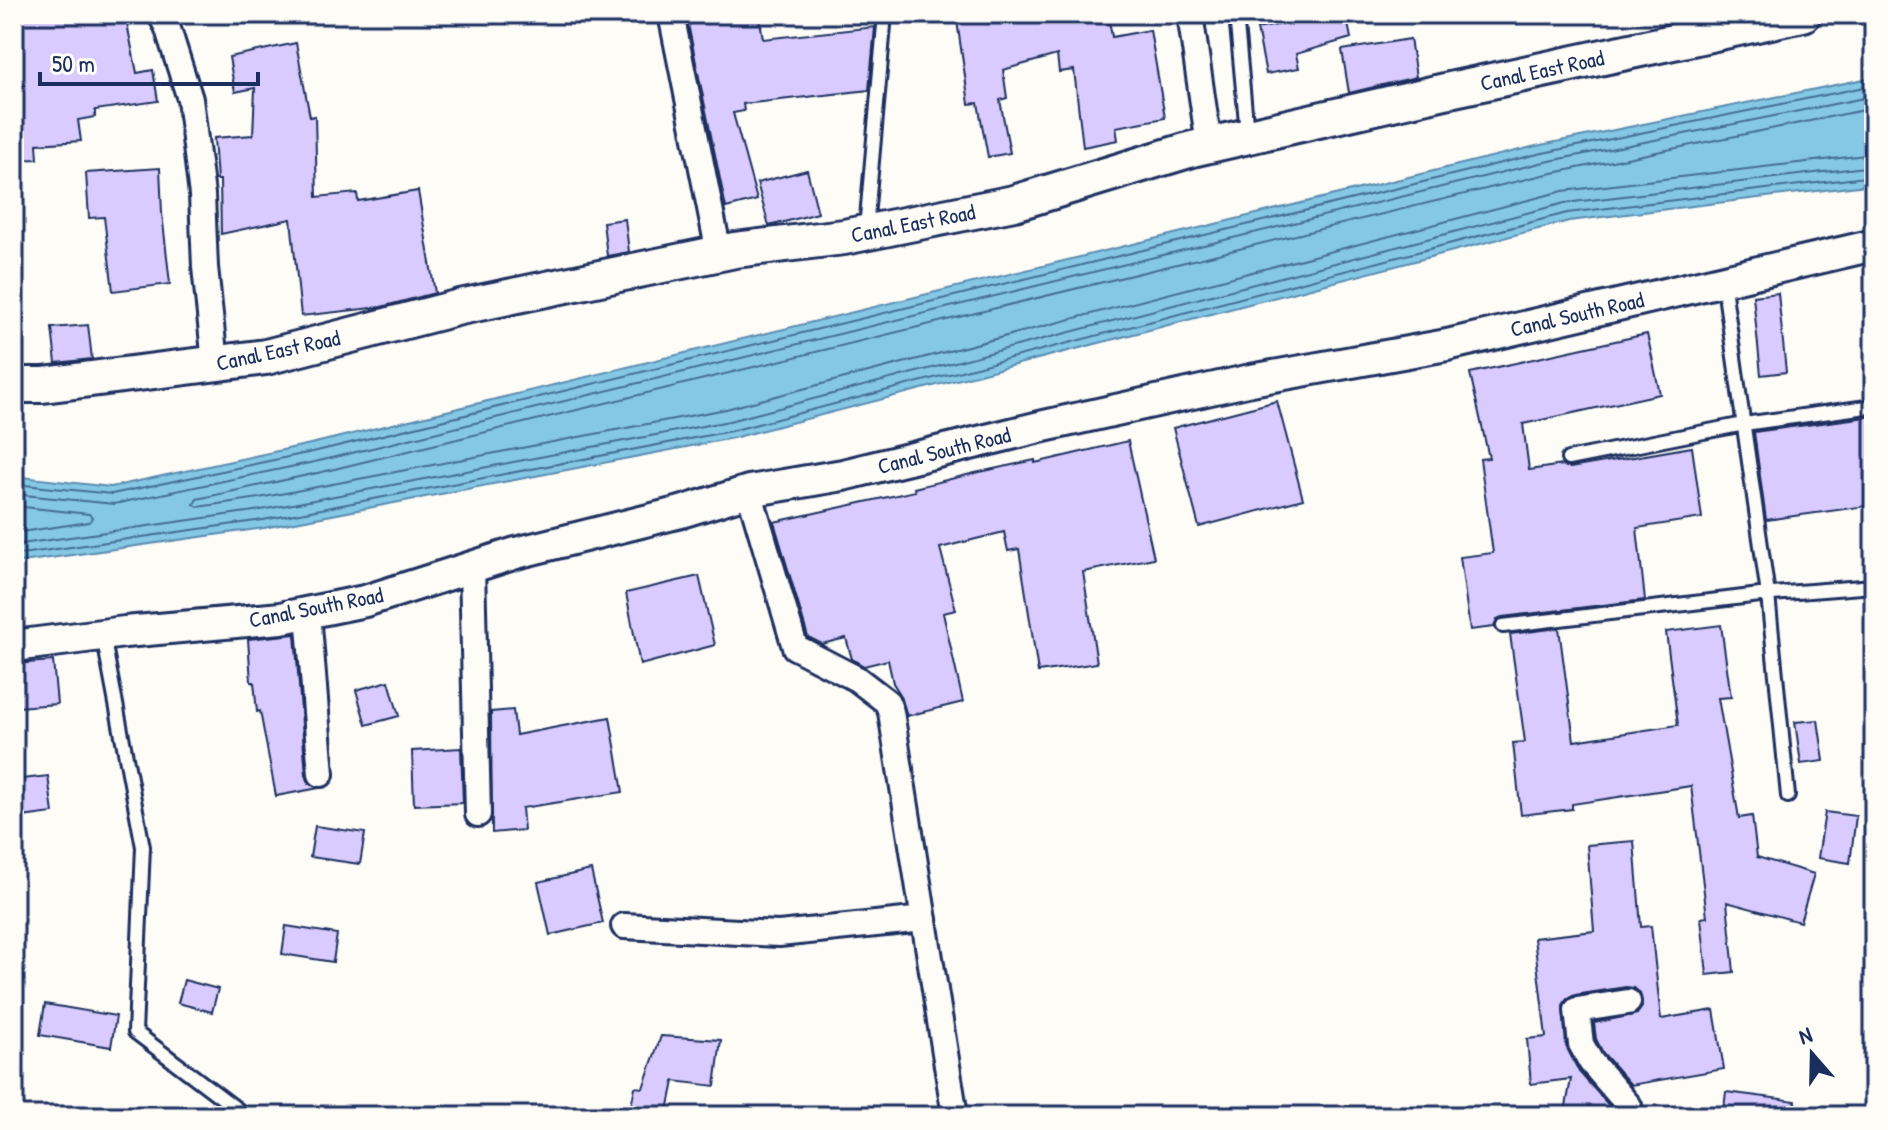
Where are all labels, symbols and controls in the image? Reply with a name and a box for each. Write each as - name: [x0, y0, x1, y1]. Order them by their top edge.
- scale bar: [40, 36, 258, 86]
- street label: Canal East Road: [1477, 42, 1607, 98]
- text: 50 m: [52, 47, 95, 79]
- street label: Canal East Road: [848, 196, 978, 250]
- street label: Canal South Road: [1507, 284, 1647, 344]
- street label: Canal East Road: [213, 322, 343, 378]
- street label: Canal South Road: [874, 419, 1014, 481]
- street label: Canal South Road: [246, 579, 386, 635]
- north arrow: [1772, 1014, 1852, 1094]
- text: N: [1795, 1019, 1816, 1051]

